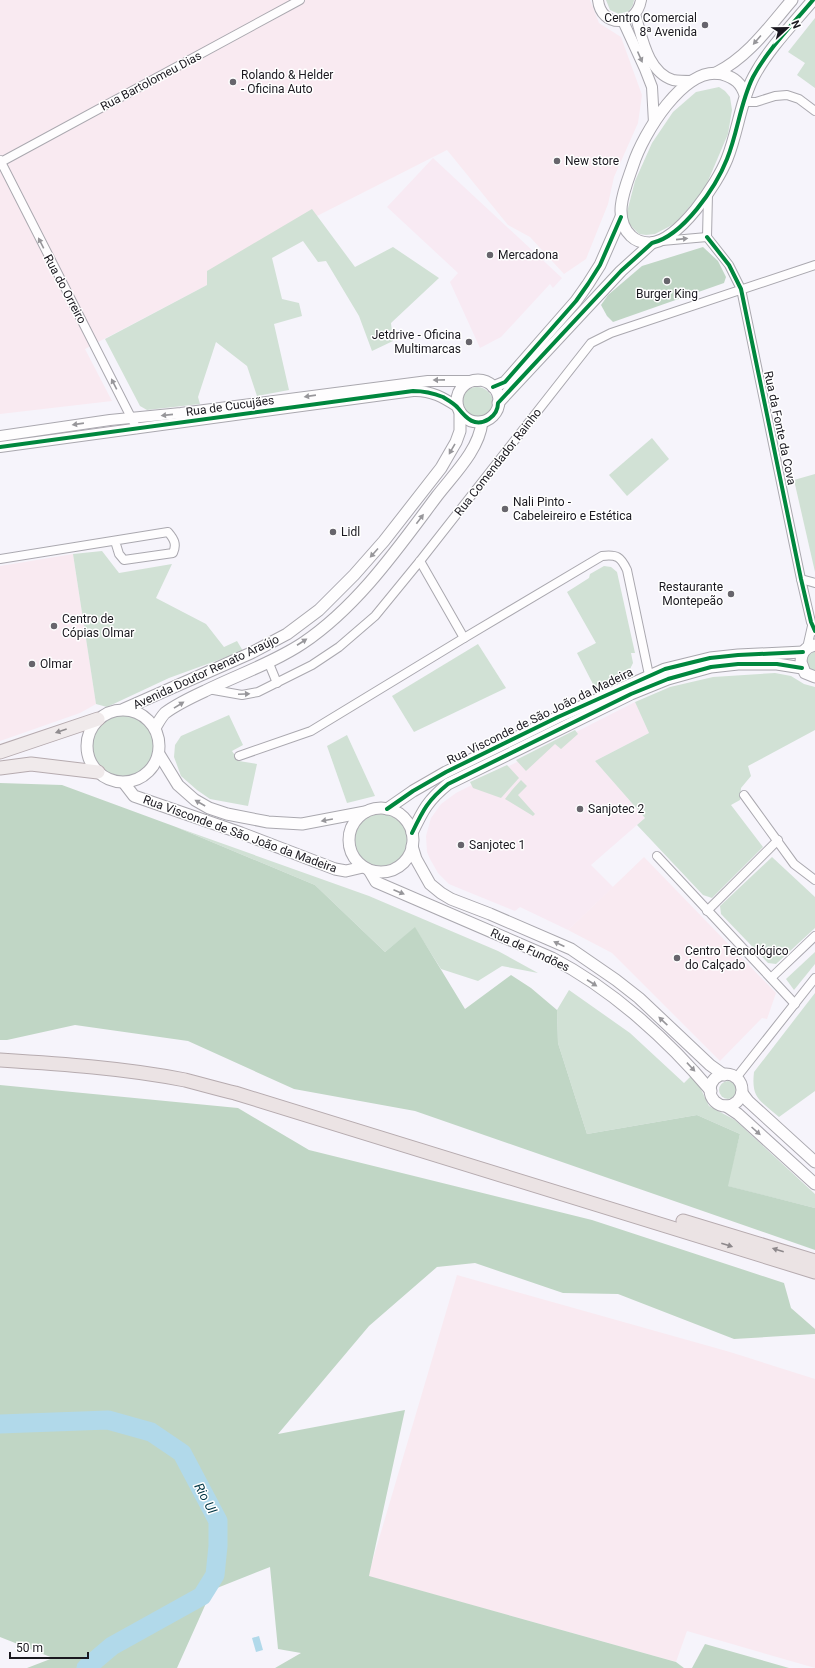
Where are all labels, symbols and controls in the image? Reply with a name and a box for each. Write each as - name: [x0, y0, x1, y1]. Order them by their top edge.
- north arrow: [767, 8, 807, 48]
- place label: Centro Comercial 8ª Avenida: [604, 11, 697, 39]
- text: N: [788, 18, 803, 31]
- marker: Centro Comercial 8ª Avenida: [700, 20, 710, 30]
- one-way arrow: [753, 35, 762, 45]
- street label: Rua Bartolomeu Dias: [98, 48, 204, 114]
- one-way arrow: [637, 51, 643, 63]
- place label: Rolando & Helder - Oficina Auto: [241, 68, 333, 96]
- marker: Rolando & Helder - Oficina Auto: [228, 77, 238, 87]
- place label: New store: [565, 154, 619, 168]
- marker: New store: [552, 156, 562, 166]
- one-way arrow: [676, 236, 688, 242]
- one-way arrow: [38, 237, 45, 249]
- place label: Mercadona: [498, 248, 558, 262]
- marker: Mercadona: [485, 250, 495, 260]
- street label: Rua do Orreiro: [41, 252, 89, 326]
- marker: Burger King: [662, 276, 672, 286]
- place label: Burger King: [636, 287, 698, 301]
- place label: Jetdrive - Oficina Multimarcas: [372, 328, 461, 356]
- marker: Jetdrive - Oficina Multimarcas: [464, 337, 474, 347]
- street label: Rua da Fonte da Cova: [761, 370, 799, 486]
- one-way arrow: [433, 377, 445, 384]
- one-way arrow: [111, 378, 117, 389]
- street label: Rua de Cucujães: [185, 393, 275, 419]
- one-way arrow: [304, 393, 316, 399]
- street label: Rua Comendador Rainho: [452, 405, 544, 519]
- one-way arrow: [161, 412, 173, 418]
- one-way arrow: [72, 421, 84, 427]
- one-way arrow: [448, 443, 455, 455]
- place label: Nali Pinto - Cabeleireiro e Estética: [513, 495, 632, 523]
- marker: Nali Pinto - Cabeleireiro e Estética: [500, 504, 510, 514]
- one-way arrow: [416, 513, 424, 524]
- place label: Lidl: [341, 525, 360, 539]
- marker: Lidl: [328, 527, 338, 537]
- one-way arrow: [369, 547, 378, 558]
- place label: Restaurante Montepeão: [659, 580, 723, 608]
- marker: Restaurante Montepeão: [726, 589, 736, 599]
- place label: Centro de Cópias Olmar: [62, 612, 134, 640]
- marker: Centro de Cópias Olmar: [49, 621, 59, 631]
- street label: Avenida Doutor Renato Araújo: [131, 632, 281, 712]
- one-way arrow: [296, 639, 308, 646]
- place label: Olmar: [40, 657, 72, 671]
- marker: Olmar: [27, 659, 37, 669]
- street label: Rua Visconde de São João da Madeira: [445, 665, 635, 767]
- one-way arrow: [237, 691, 250, 697]
- one-way arrow: [174, 701, 184, 709]
- one-way arrow: [55, 729, 67, 735]
- street label: Rua Visconde de São João da Madeira: [141, 792, 339, 876]
- one-way arrow: [194, 799, 206, 806]
- place label: Sanjotec 2: [588, 802, 645, 816]
- marker: Sanjotec 2: [575, 804, 585, 814]
- one-way arrow: [321, 817, 333, 823]
- place label: Sanjotec 1: [469, 838, 525, 852]
- marker: Sanjotec 1: [456, 840, 466, 850]
- one-way arrow: [393, 889, 404, 895]
- street label: Rua de Fundões: [488, 926, 572, 974]
- one-way arrow: [554, 941, 565, 947]
- place label: Centro Tecnológico do Calçado: [685, 944, 789, 972]
- marker: Centro Tecnológico do Calçado: [672, 953, 682, 963]
- one-way arrow: [587, 979, 597, 987]
- one-way arrow: [659, 1017, 668, 1026]
- one-way arrow: [686, 1062, 696, 1072]
- one-way arrow: [751, 1126, 761, 1136]
- one-way arrow: [722, 1242, 734, 1248]
- one-way arrow: [771, 1247, 783, 1253]
- water label: Rio Ul: [191, 1480, 220, 1517]
- scale bar: [10, 1634, 88, 1660]
- text: 50 m: [16, 1641, 43, 1655]

